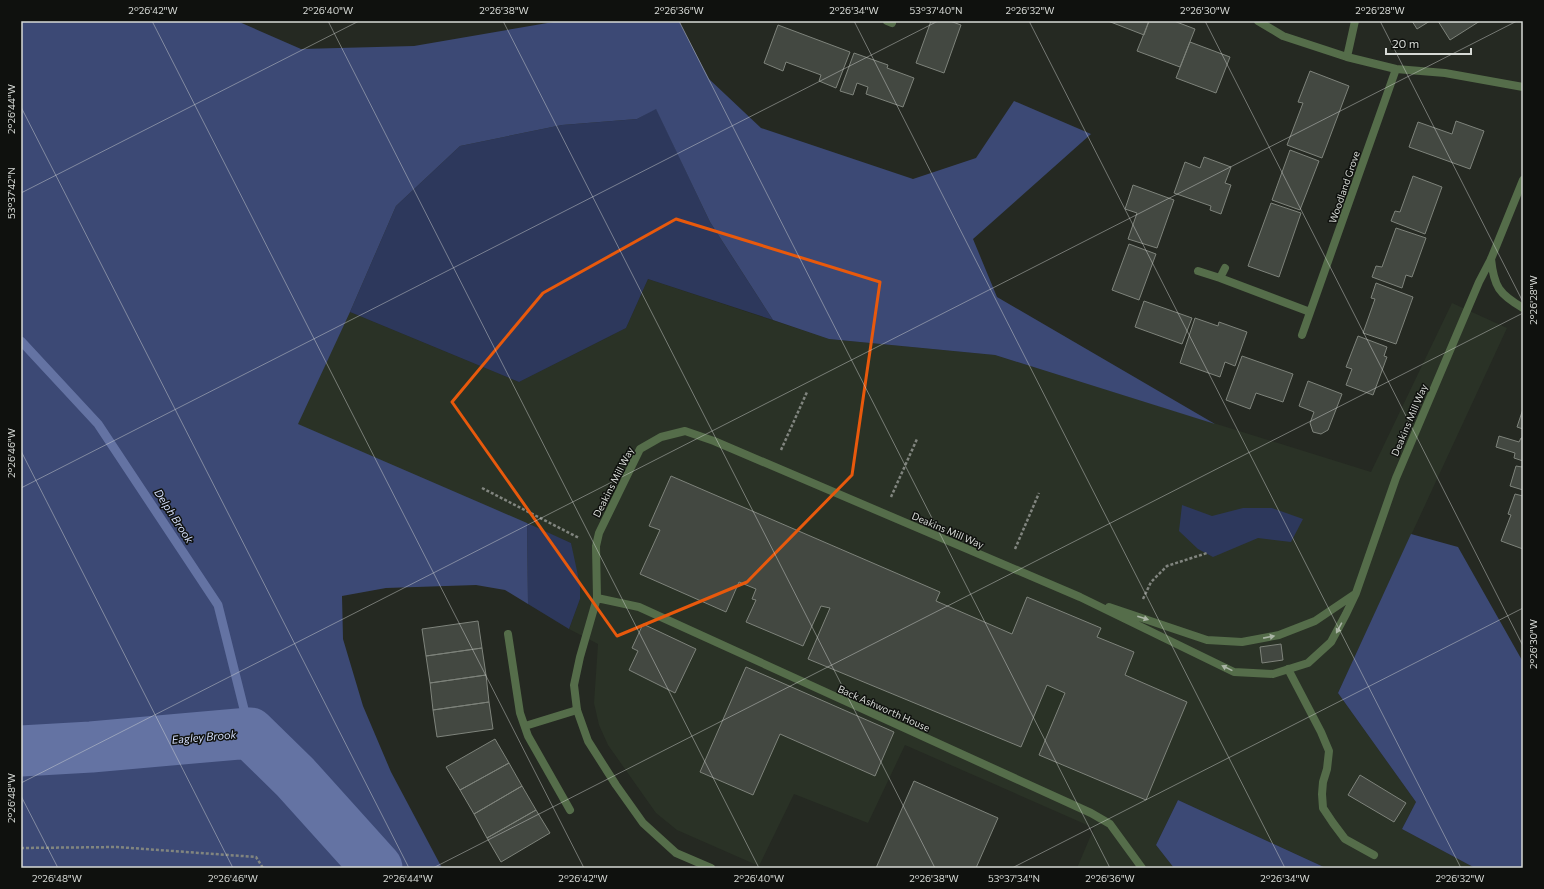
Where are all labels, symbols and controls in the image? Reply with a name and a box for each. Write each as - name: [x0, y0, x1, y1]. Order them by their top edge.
- text: 2°26'42"W: [128, 4, 178, 16]
- text: 2°26'40"W: [303, 4, 353, 16]
- text: 2°26'38"W: [479, 4, 529, 16]
- text: 2°26'36"W: [654, 4, 704, 16]
- text: 2°26'34"W: [829, 4, 879, 16]
- text: 53°37'40"N: [910, 4, 962, 16]
- text: 2°26'32"W: [1005, 4, 1055, 16]
- text: 2°26'30"W: [1180, 4, 1230, 16]
- text: 2°26'28"W: [1355, 4, 1405, 16]
- scale bar: [1386, 30, 1471, 56]
- text: 20 m: [1392, 36, 1419, 50]
- text: 2°26'44"W: [5, 84, 17, 134]
- street label: Woodland Grove: [1326, 149, 1362, 225]
- text: 53°37'42"N: [5, 167, 17, 219]
- text: 2°26'28"W: [1527, 275, 1539, 325]
- street label: Deakins Mill Way: [1388, 382, 1430, 458]
- text: 2°26'46"W: [5, 428, 17, 478]
- street label: Deakins Mill Way: [590, 445, 636, 519]
- water label: Delph Brook: [152, 486, 197, 546]
- street label: Deakins Mill Way: [910, 509, 986, 551]
- one-way arrow: [1138, 615, 1150, 621]
- text: 2°26'30"W: [1527, 619, 1539, 669]
- one-way arrow: [1335, 623, 1342, 634]
- one-way arrow: [1263, 633, 1275, 639]
- one-way arrow: [1222, 665, 1233, 671]
- street label: Back Ashworth House: [836, 682, 932, 734]
- water label: Eagley Brook: [171, 727, 238, 746]
- text: 2°26'48"W: [5, 773, 17, 823]
- text: 2°26'48"W: [32, 872, 82, 884]
- text: 2°26'46"W: [208, 872, 258, 884]
- text: 2°26'44"W: [383, 872, 433, 884]
- text: 2°26'42"W: [558, 872, 608, 884]
- text: 2°26'40"W: [734, 872, 784, 884]
- text: 2°26'38"W: [909, 872, 959, 884]
- text: 53°37'34"N: [988, 872, 1040, 884]
- text: 2°26'36"W: [1085, 872, 1135, 884]
- text: 2°26'34"W: [1260, 872, 1310, 884]
- text: 2°26'32"W: [1435, 872, 1485, 884]

